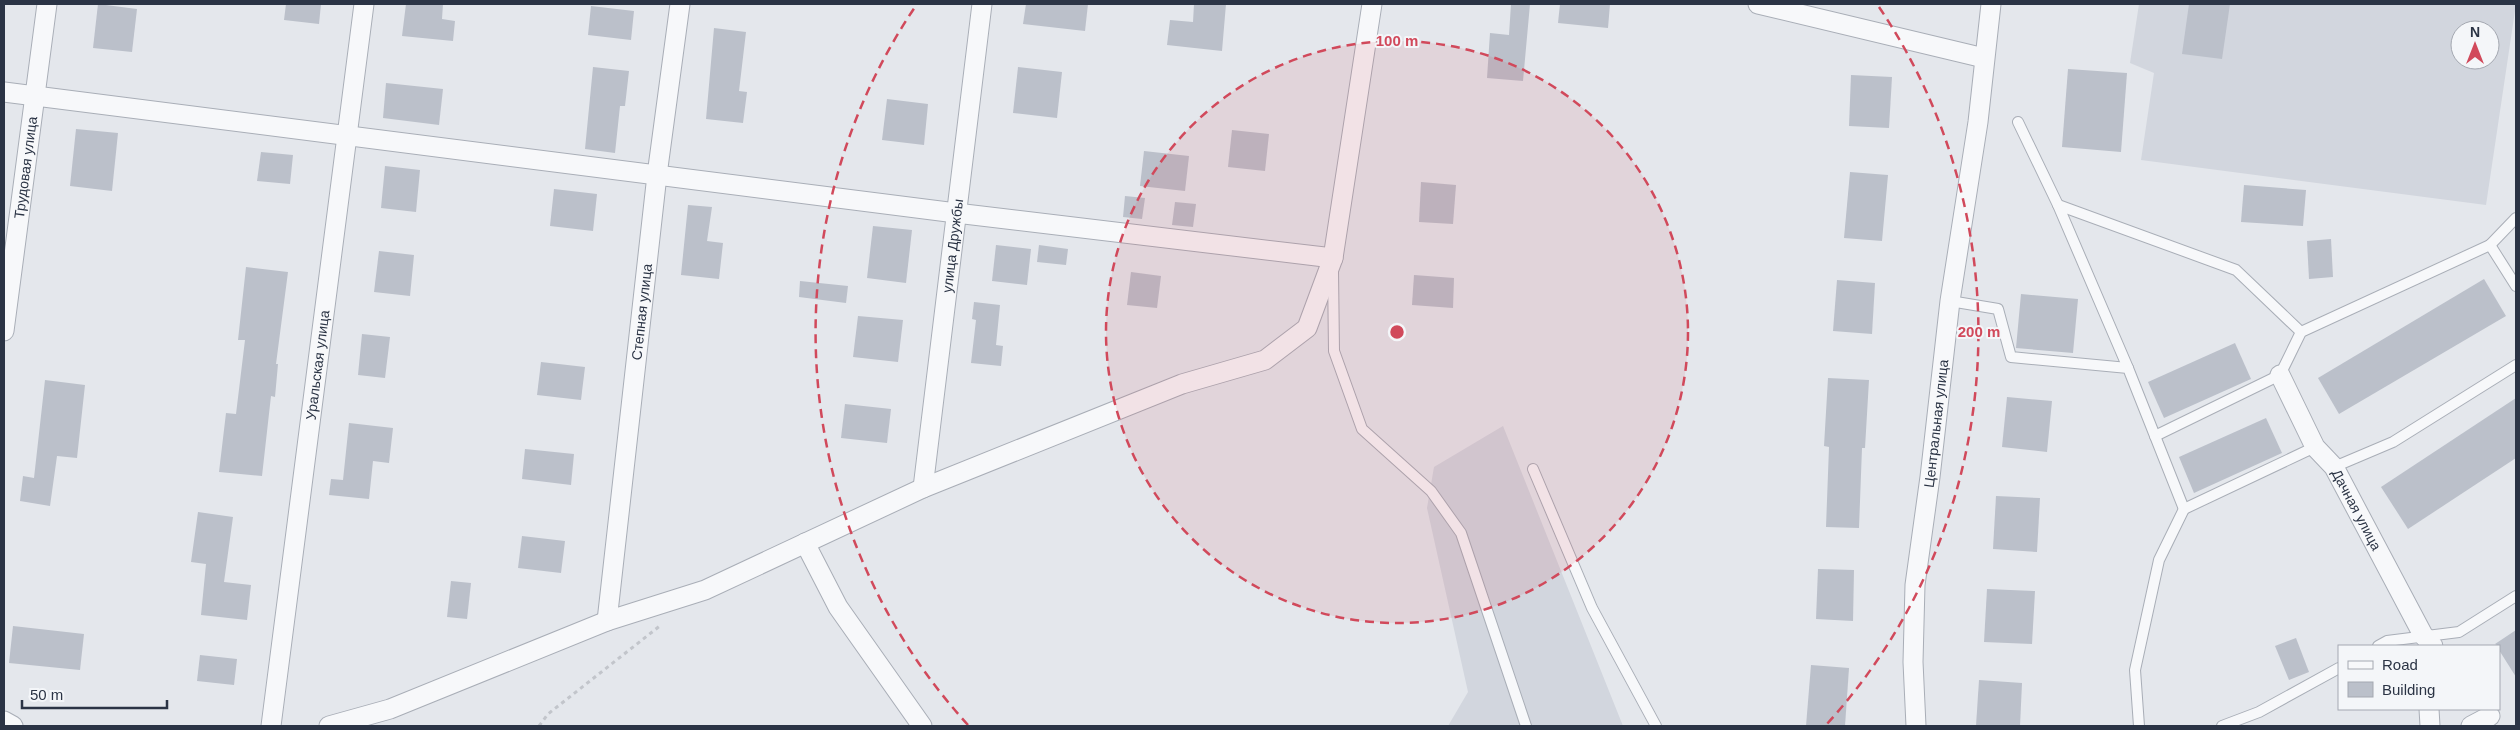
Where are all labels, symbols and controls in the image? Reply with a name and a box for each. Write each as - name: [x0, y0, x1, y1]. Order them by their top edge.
- north arrow: [2450, 20, 2500, 70]
- text: N: [2470, 24, 2480, 40]
- text: 100 m: [1376, 32, 1418, 49]
- street label: Трудовая улица: [11, 115, 40, 220]
- street label: улица Дружбы: [939, 198, 966, 294]
- street label: Степная улица: [628, 262, 655, 361]
- street label: Уральская улица: [303, 309, 333, 421]
- centre of rings: [1388, 323, 1406, 341]
- text: 200 m: [1958, 323, 2000, 340]
- street label: Центральная улица: [1921, 358, 1951, 489]
- street label: Дачная улица: [2329, 466, 2385, 553]
- legend: [2338, 645, 2500, 710]
- text: Road: [2382, 656, 2418, 673]
- scale bar: [22, 678, 168, 710]
- text: Building: [2382, 681, 2435, 698]
- text: 50 m: [30, 686, 63, 703]

